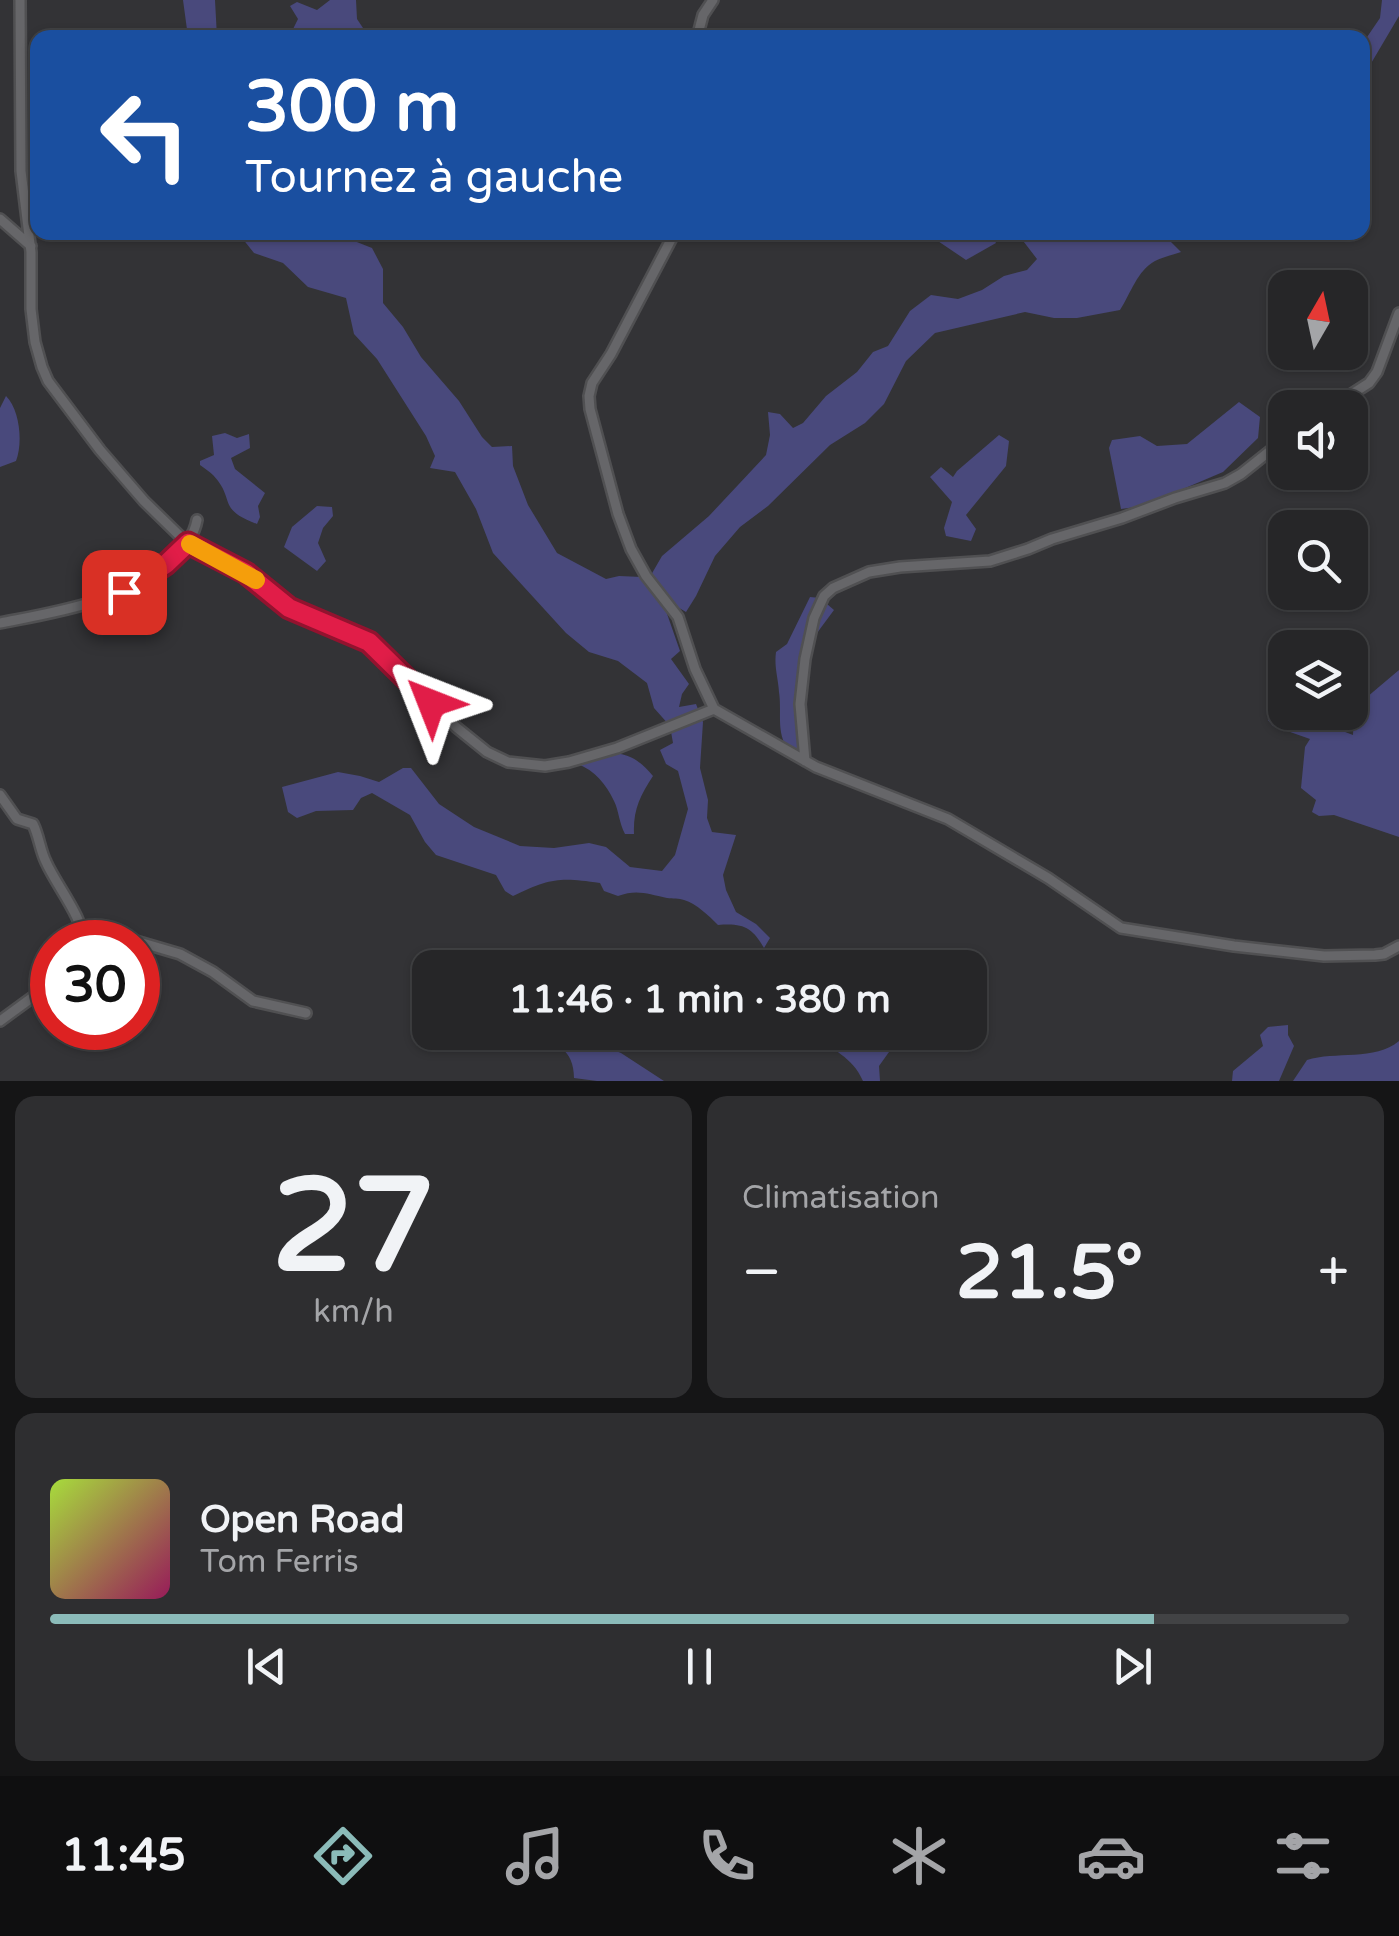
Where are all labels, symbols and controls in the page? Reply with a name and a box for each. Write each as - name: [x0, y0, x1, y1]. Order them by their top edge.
- text: 300 m: [245, 66, 459, 150]
- icon: left: [80, 70, 210, 200]
- text: Tournez à gauche: [245, 151, 623, 205]
- north arrow: [1268, 270, 1368, 370]
- map controls: [1268, 270, 1368, 730]
- button: sound: [1268, 390, 1368, 490]
- button: search: [1268, 510, 1368, 610]
- pin: [82, 550, 167, 635]
- icon: arrive: [97, 565, 152, 620]
- button: layers: [1268, 630, 1368, 730]
- position arrow: [379, 651, 483, 755]
- speed limit sign: 30: [30, 920, 160, 1050]
- text: 11:46 · 1 min · 380 m: [508, 977, 891, 1023]
- text: 27: [272, 1150, 435, 1306]
- text: Climatisation: [742, 1179, 939, 1217]
- text: 21.5°: [956, 1228, 1143, 1318]
- text: −: [742, 1240, 781, 1306]
- text: +: [1318, 1240, 1349, 1306]
- text: km/h: [313, 1293, 394, 1331]
- text: Open Road: [200, 1497, 405, 1543]
- text: Tom Ferris: [200, 1543, 359, 1581]
- icon: previous: [239, 1639, 294, 1694]
- icon: pause: [672, 1639, 727, 1694]
- icon: next: [1105, 1639, 1160, 1694]
- icon: directions: [308, 1821, 378, 1891]
- icon: music: [500, 1821, 570, 1891]
- icon: phone: [692, 1821, 762, 1891]
- icon: climate: [884, 1821, 954, 1891]
- icon: car: [1076, 1821, 1146, 1891]
- icon: filters: [1268, 1821, 1338, 1891]
- text: 11:45: [61, 1829, 186, 1883]

